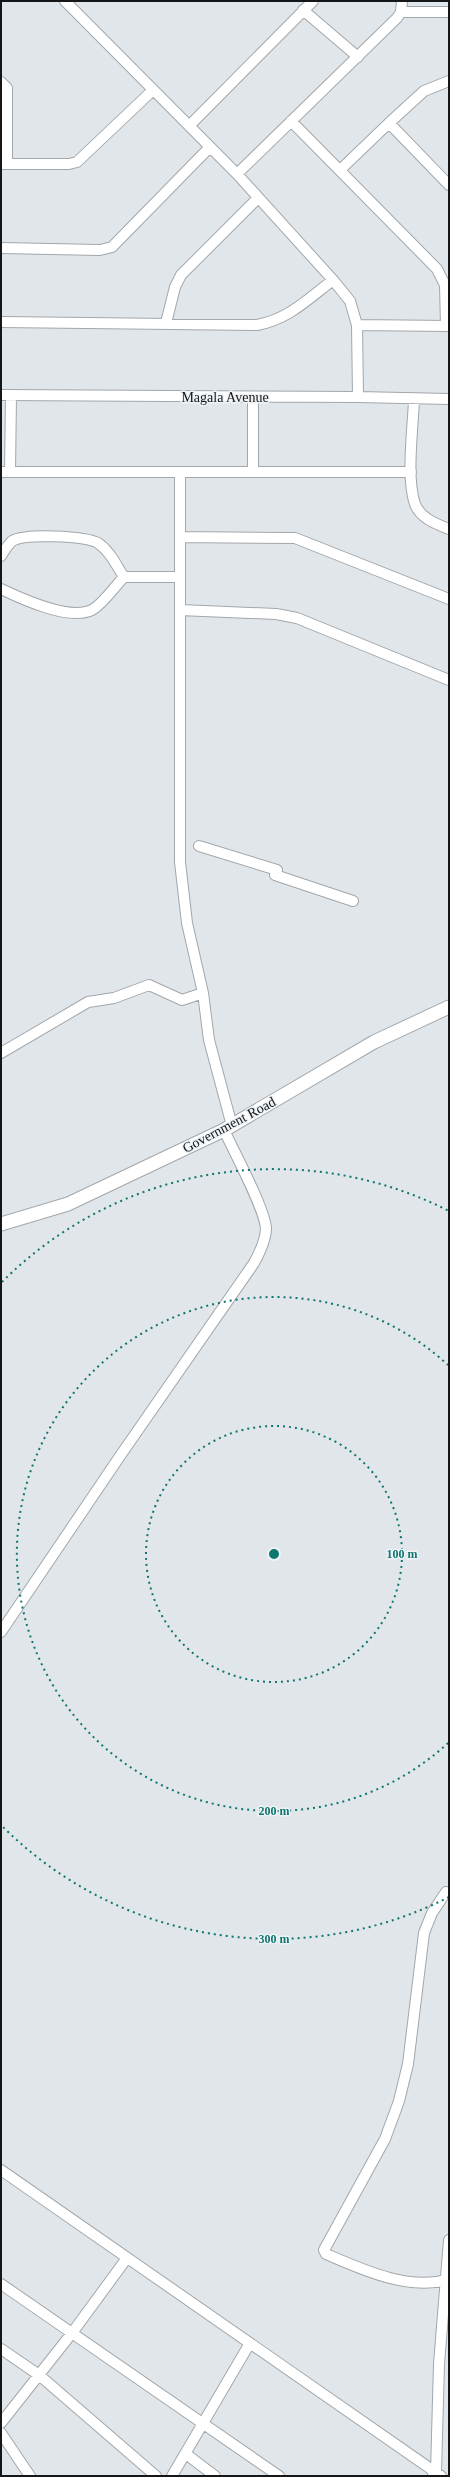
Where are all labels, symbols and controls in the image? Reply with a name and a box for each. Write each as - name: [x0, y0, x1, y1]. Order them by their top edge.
- street label: Magala Avenue: [181, 390, 269, 405]
- street label: Government Road: [180, 1094, 278, 1156]
- centre of rings: [267, 1547, 281, 1561]
- text: 100 m: [387, 1547, 418, 1561]
- text: 200 m: [259, 1804, 290, 1818]
- text: 300 m: [259, 1932, 290, 1946]

